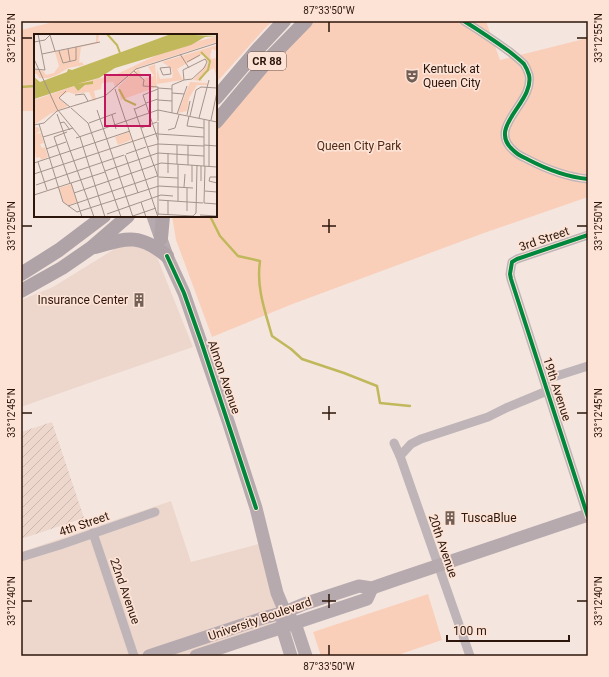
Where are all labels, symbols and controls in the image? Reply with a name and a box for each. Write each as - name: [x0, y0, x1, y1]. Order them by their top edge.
- text: 87°33'50"W: [303, 5, 355, 16]
- text: 33°12'55"N: [6, 13, 17, 63]
- text: 33°12'55"N: [593, 13, 604, 63]
- inset map: [34, 34, 217, 217]
- road number: CR 88: [248, 52, 286, 70]
- place label: Kentuck at Queen City: [423, 62, 481, 90]
- theatre icon: Kentuck at Queen City: [404, 68, 420, 84]
- park label: Queen City Park: [317, 139, 402, 153]
- text: 33°12'50"N: [6, 201, 17, 251]
- text: 33°12'50"N: [593, 201, 604, 251]
- street label: 3rd Street: [517, 224, 571, 254]
- building icon: Insurance Center: [131, 292, 147, 308]
- place label: Insurance Center: [38, 293, 128, 307]
- street label: Almon Avenue: [205, 338, 243, 416]
- street label: 19th Avenue: [540, 355, 574, 423]
- text: 33°12'45"N: [6, 388, 17, 438]
- text: 33°12'45"N: [593, 388, 604, 438]
- street label: 4th Street: [57, 509, 111, 539]
- building icon: TuscaBlue: [442, 510, 458, 526]
- place label: TuscaBlue: [461, 511, 517, 525]
- street label: 20th Avenue: [426, 512, 460, 580]
- street label: 22nd Avenue: [107, 556, 143, 626]
- text: 33°12'40"N: [6, 576, 17, 626]
- text: 33°12'40"N: [593, 576, 604, 626]
- street label: University Boulevard: [207, 595, 313, 643]
- scale bar: [447, 617, 569, 643]
- text: 100 m: [453, 624, 487, 638]
- text: 87°33'50"W: [303, 661, 355, 672]

